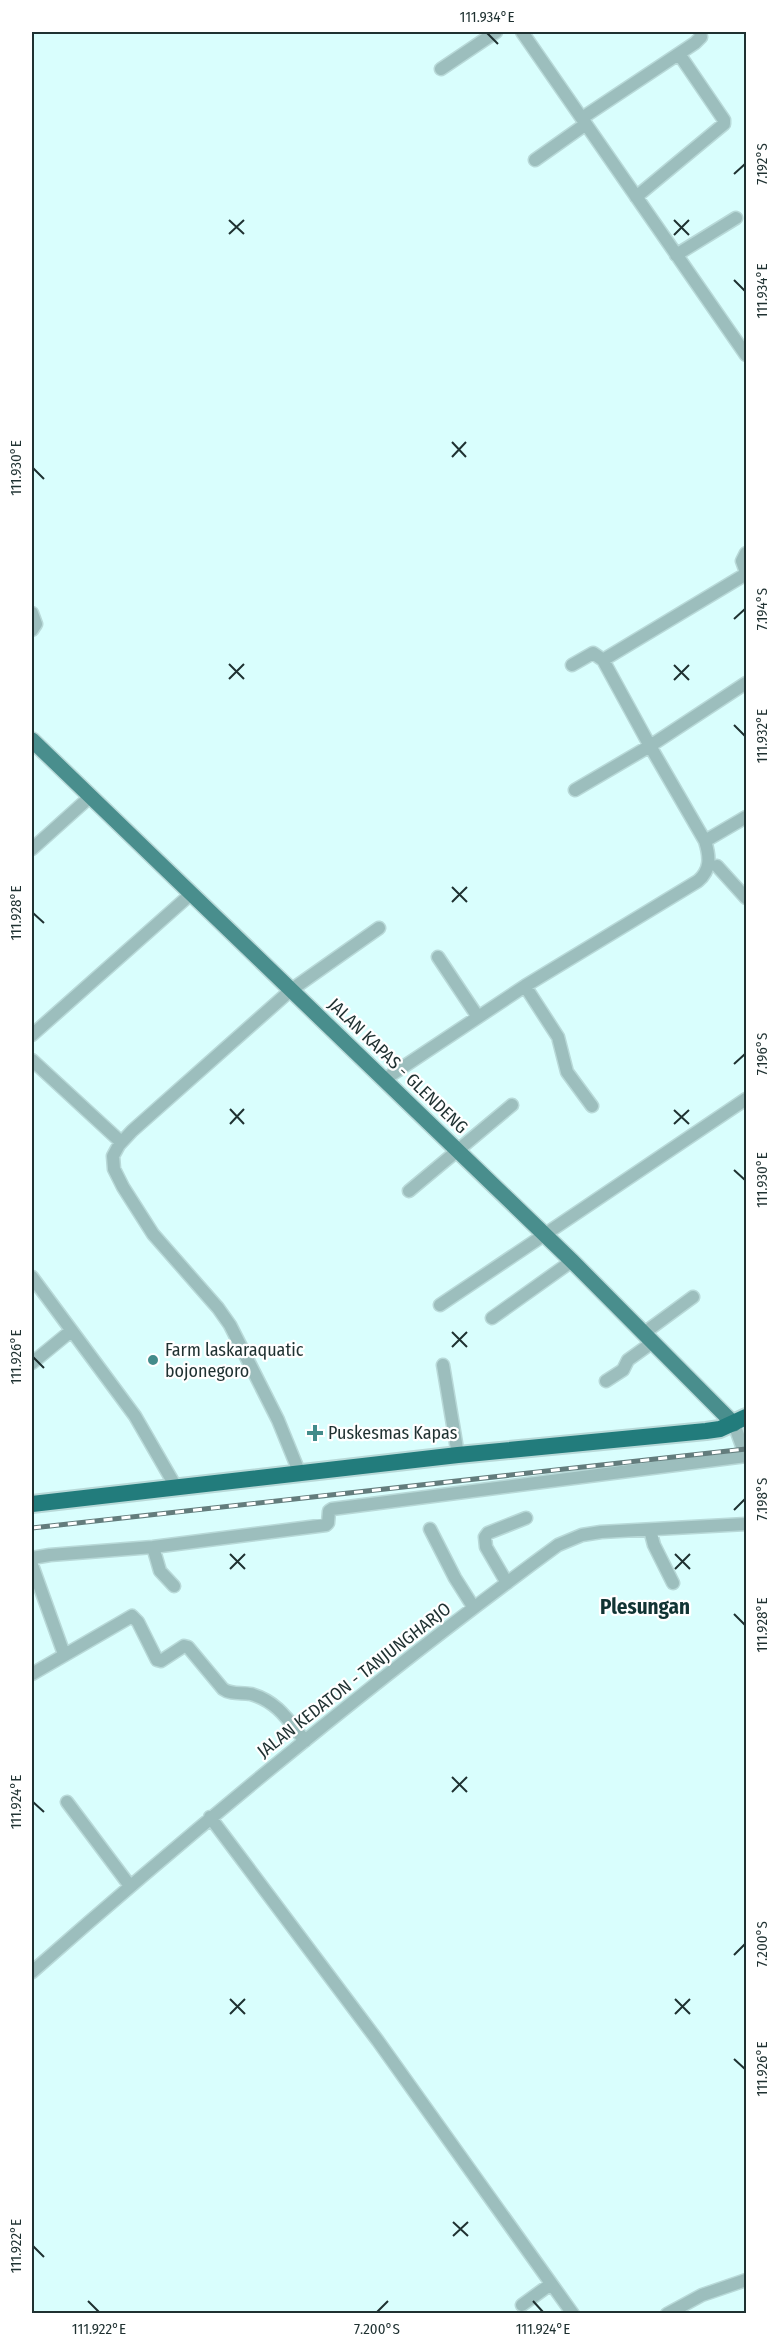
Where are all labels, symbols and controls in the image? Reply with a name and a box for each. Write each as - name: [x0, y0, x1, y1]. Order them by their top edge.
- text: 111.934°E: [460, 8, 514, 26]
- text: 7.192°S: [753, 143, 771, 185]
- text: 111.934°E: [753, 264, 771, 318]
- text: 111.930°E: [7, 440, 25, 496]
- text: 7.194°S: [753, 588, 771, 630]
- text: 111.932°E: [753, 709, 771, 763]
- text: 111.928°E: [7, 885, 25, 941]
- street label: JALAN KAPAS - GLENDENG: [324, 994, 472, 1138]
- text: 7.196°S: [753, 1033, 771, 1075]
- text: 111.930°E: [753, 1152, 771, 1208]
- text: 111.926°E: [7, 1330, 25, 1384]
- place label: Farm laskaraquatic bojonegoro: [165, 1339, 304, 1382]
- marker: Farm laskaraquatic bojonegoro: [146, 1353, 160, 1367]
- place label: Puskesmas Kapas: [328, 1422, 458, 1444]
- marker: Puskesmas Kapas: [306, 1424, 324, 1442]
- text: 7.198°S: [753, 1478, 771, 1520]
- district label: Plesungan: [600, 1594, 690, 1620]
- text: 111.928°E: [753, 1597, 771, 1653]
- street label: JALAN KEDATON - TANJUNGHARJO: [253, 1598, 455, 1762]
- text: 111.924°E: [7, 1775, 25, 1829]
- text: 7.200°S: [753, 1921, 771, 1967]
- text: 111.926°E: [753, 2042, 771, 2096]
- text: 111.922°E: [7, 2219, 25, 2273]
- text: 111.922°E: [72, 2320, 126, 2338]
- text: 7.200°S: [354, 2320, 400, 2338]
- text: 111.924°E: [516, 2320, 570, 2338]

